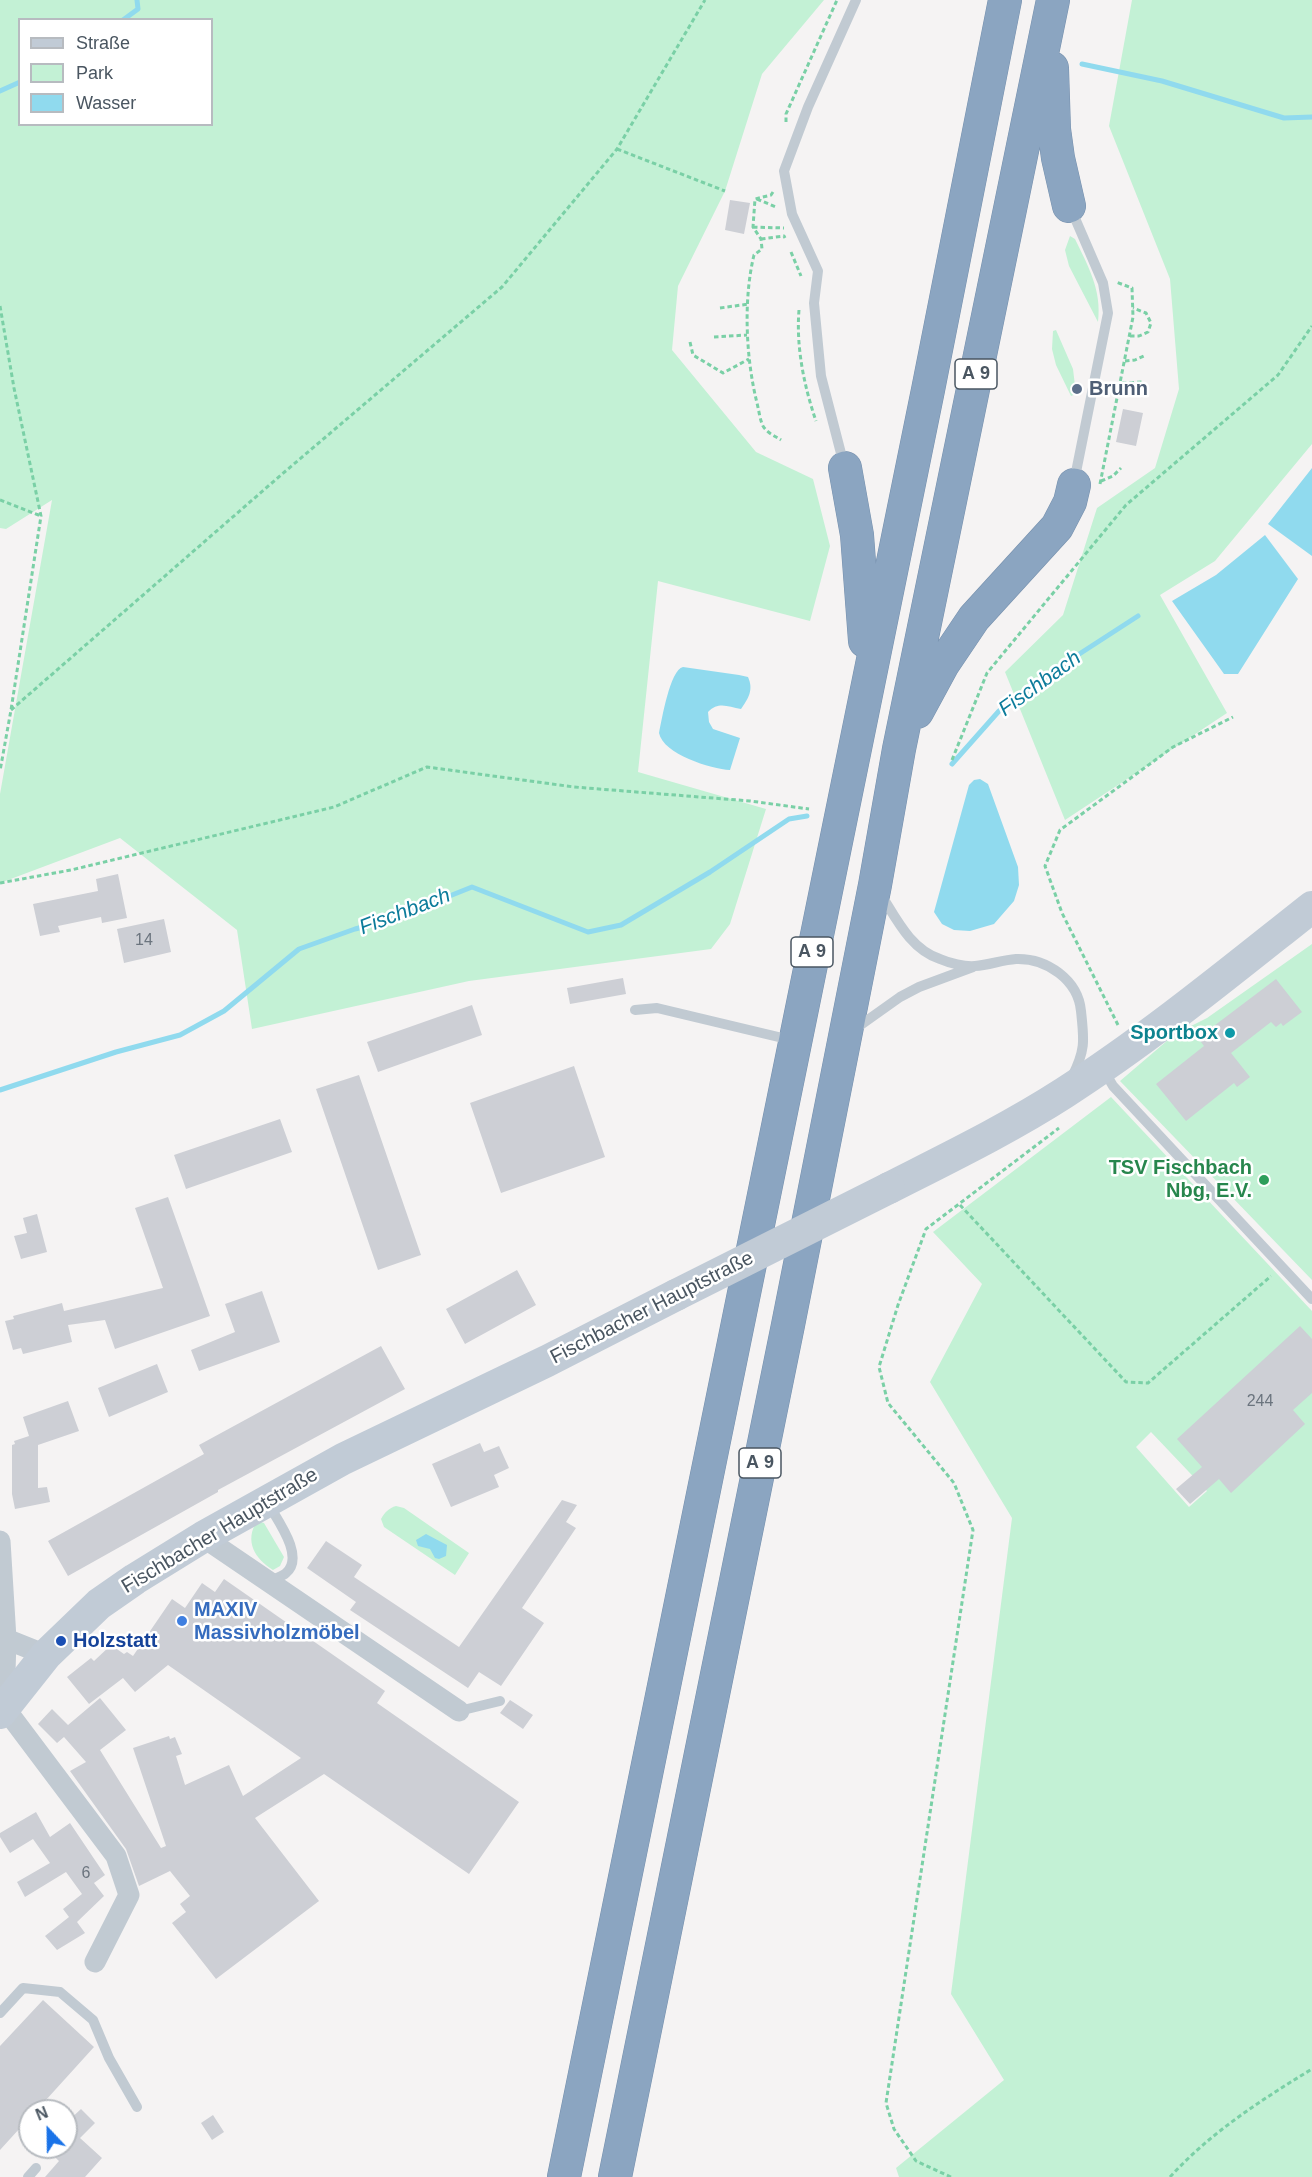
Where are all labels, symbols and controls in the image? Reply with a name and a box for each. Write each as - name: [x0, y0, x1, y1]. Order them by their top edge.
- legend: [18, 18, 213, 126]
- text: Straße: [76, 33, 130, 53]
- text: Park: [76, 63, 113, 83]
- text: Wasser: [76, 93, 136, 113]
- road number: A 9: [955, 359, 997, 389]
- place label: Brunn: [1089, 377, 1148, 401]
- marker: Brunn: [1070, 382, 1084, 396]
- water label: Fischbach: [994, 646, 1086, 722]
- water label: Fischbach: [356, 883, 454, 941]
- house number: 14: [135, 931, 153, 951]
- road number: A 9: [791, 937, 833, 967]
- place label: Sportbox: [1130, 1021, 1218, 1045]
- marker: Sportbox: [1223, 1026, 1237, 1040]
- place label: TSV Fischbach Nbg, E.V.: [1109, 1156, 1252, 1203]
- marker: TSV Fischbach Nbg, E.V.: [1257, 1173, 1271, 1187]
- street label: Fischbacher Hauptstraße: [547, 1246, 757, 1370]
- house number: 244: [1247, 1392, 1273, 1412]
- road number: A 9: [739, 1448, 781, 1478]
- street label: Fischbacher Hauptstraße: [118, 1463, 322, 1599]
- place label: MAXIV Massivholzmöbel: [194, 1598, 360, 1645]
- marker: MAXIV Massivholzmöbel: [175, 1614, 189, 1628]
- place label: Holzstatt: [73, 1629, 157, 1653]
- marker: Holzstatt: [54, 1634, 68, 1648]
- house number: 6: [82, 1864, 90, 1884]
- north arrow: [18, 2099, 78, 2159]
- text: N: [33, 2104, 50, 2124]

